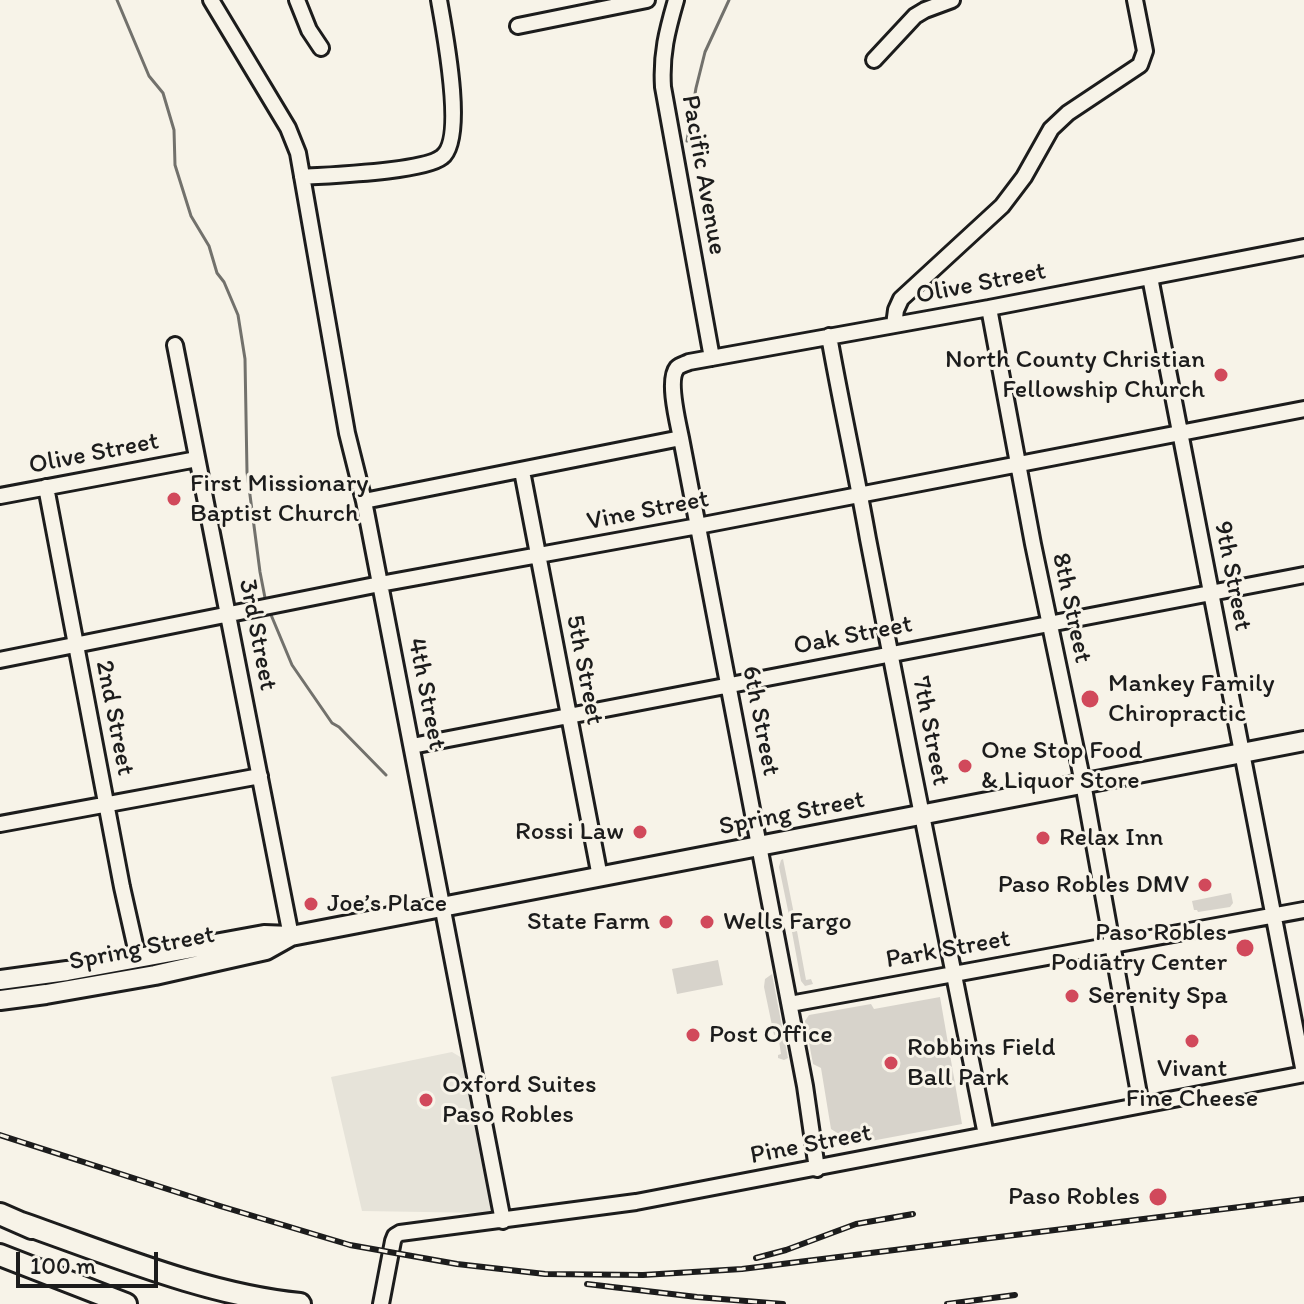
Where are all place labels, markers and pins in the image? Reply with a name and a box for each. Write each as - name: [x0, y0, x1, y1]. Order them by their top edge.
- place label: North County Christian Fellowship Church: [945, 344, 1205, 406]
- marker: North County Christian Fellowship Church: [1212, 366, 1230, 384]
- place label: First Missionary Baptist Church: [190, 468, 368, 530]
- marker: First Missionary Baptist Church: [165, 490, 183, 508]
- place label: Mankey Family Chiropractic: [1108, 668, 1275, 730]
- marker: Mankey Family Chiropractic: [1079, 688, 1101, 710]
- place label: One Stop Food & Liquor Store: [981, 735, 1143, 796]
- marker: One Stop Food & Liquor Store: [956, 757, 974, 775]
- place label: Rossi Law: [515, 816, 624, 848]
- place label: Relax Inn: [1059, 822, 1163, 854]
- marker: Rossi Law: [631, 823, 649, 841]
- marker: Relax Inn: [1034, 829, 1052, 847]
- place label: Paso Robles DMV: [998, 869, 1189, 901]
- marker: Paso Robles DMV: [1196, 876, 1214, 894]
- place label: Joe’s Place: [327, 888, 447, 920]
- marker: Joe’s Place: [302, 895, 320, 913]
- place label: State Farm: [527, 906, 650, 938]
- place label: Wells Fargo: [723, 906, 852, 938]
- marker: State Farm: [657, 913, 675, 931]
- marker: Wells Fargo: [698, 913, 716, 931]
- place label: Paso Robles Podiatry Center: [1051, 917, 1227, 978]
- marker: Paso Robles Podiatry Center: [1234, 937, 1256, 959]
- place label: Serenity Spa: [1088, 980, 1228, 1012]
- marker: Serenity Spa: [1063, 987, 1081, 1005]
- place label: Post Office: [709, 1019, 833, 1051]
- marker: Post Office: [684, 1026, 702, 1044]
- place label: Robbins Field Ball Park: [907, 1032, 1055, 1094]
- marker: Vivant Fine Cheese: [1183, 1032, 1201, 1050]
- place label: Vivant Fine Cheese: [1126, 1053, 1258, 1114]
- marker: Robbins Field Ball Park: [882, 1054, 900, 1072]
- place label: Oxford Suites Paso Robles: [442, 1069, 597, 1130]
- marker: Oxford Suites Paso Robles: [417, 1091, 435, 1109]
- place label: Paso Robles: [1008, 1181, 1140, 1213]
- marker: Paso Robles: [1147, 1186, 1169, 1208]

